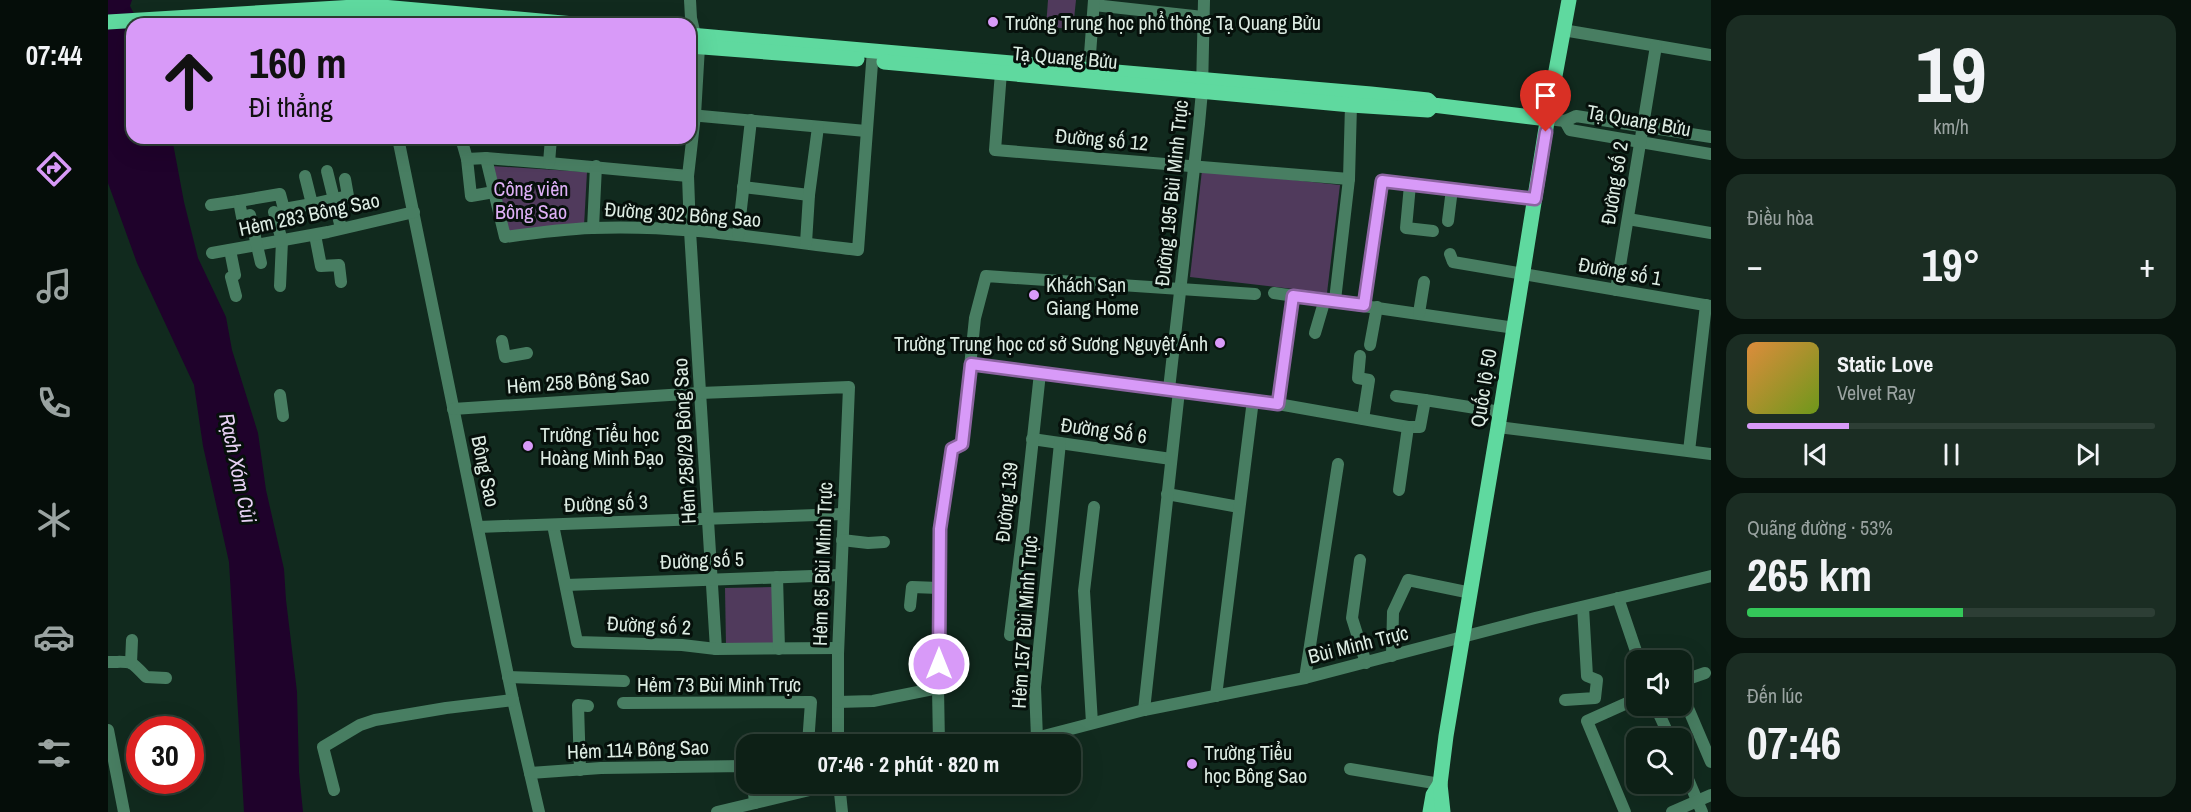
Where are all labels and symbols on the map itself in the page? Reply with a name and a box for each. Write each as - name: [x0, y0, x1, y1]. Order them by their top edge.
- place label: Trường Trung học phổ thông Tạ Quang Bửu: [1005, 9, 1321, 36]
- marker: Trường Trung học phổ thông Tạ Quang Bửu: [986, 15, 1000, 29]
- street label: Tạ Quang Bửu: [1011, 39, 1119, 75]
- pin: [1520, 70, 1571, 132]
- street label: Tạ Quang Bửu: [1585, 98, 1693, 142]
- street label: Đường 195 Bùi Minh Trực: [1148, 99, 1194, 287]
- street label: Đường số 12: [1055, 121, 1149, 157]
- street label: Đường số 2: [1594, 139, 1634, 227]
- park label: Công viên Bông Sao: [494, 175, 568, 225]
- street label: Hẻm 283 Bông Sao: [236, 186, 382, 242]
- street label: Đường 302 Bông Sao: [604, 195, 762, 233]
- street label: Đường số 1: [1576, 250, 1664, 292]
- place label: Khách Sạn Giang Home: [1046, 271, 1139, 321]
- marker: Khách Sạn Giang Home: [1027, 288, 1041, 302]
- place label: Trường Trung học cơ sở Sương Nguyệt Ánh: [894, 330, 1208, 357]
- marker: Trường Trung học cơ sở Sương Nguyệt Ánh: [1213, 336, 1227, 350]
- street label: Quốc lộ 50: [1463, 347, 1503, 429]
- street label: Hẻm 258/29 Bông Sao: [666, 357, 702, 525]
- street label: Hẻm 258 Bông Sao: [506, 363, 650, 399]
- water label: Rạch Xóm Củi: [212, 410, 264, 526]
- street label: Đường Số 6: [1059, 411, 1149, 449]
- place label: Trường Tiểu học Hoàng Minh Đạo: [540, 421, 664, 471]
- street label: Bông Sao: [465, 433, 507, 509]
- marker: Trường Tiểu học Hoàng Minh Đạo: [521, 439, 535, 453]
- street label: Đường 139: [988, 461, 1024, 543]
- street label: Hẻm 85 Bùi Minh Trực: [806, 482, 838, 646]
- street label: Đường số 3: [564, 488, 648, 518]
- street label: Hẻm 157 Bùi Minh Trực: [1004, 535, 1044, 709]
- street label: Đường số 5: [660, 545, 744, 575]
- street label: Đường số 2: [606, 609, 692, 641]
- street label: Bùi Minh Trực: [1305, 619, 1411, 669]
- position arrow: [907, 632, 971, 696]
- street label: Hẻm 73 Bùi Minh Trực: [637, 671, 801, 698]
- speed limit sign: 30: [126, 716, 204, 794]
- street label: Hẻm 114 Bông Sao: [567, 733, 709, 765]
- place label: Trường Tiểu học Bông Sao: [1204, 739, 1307, 789]
- marker: Trường Tiểu học Bông Sao: [1185, 757, 1199, 771]

